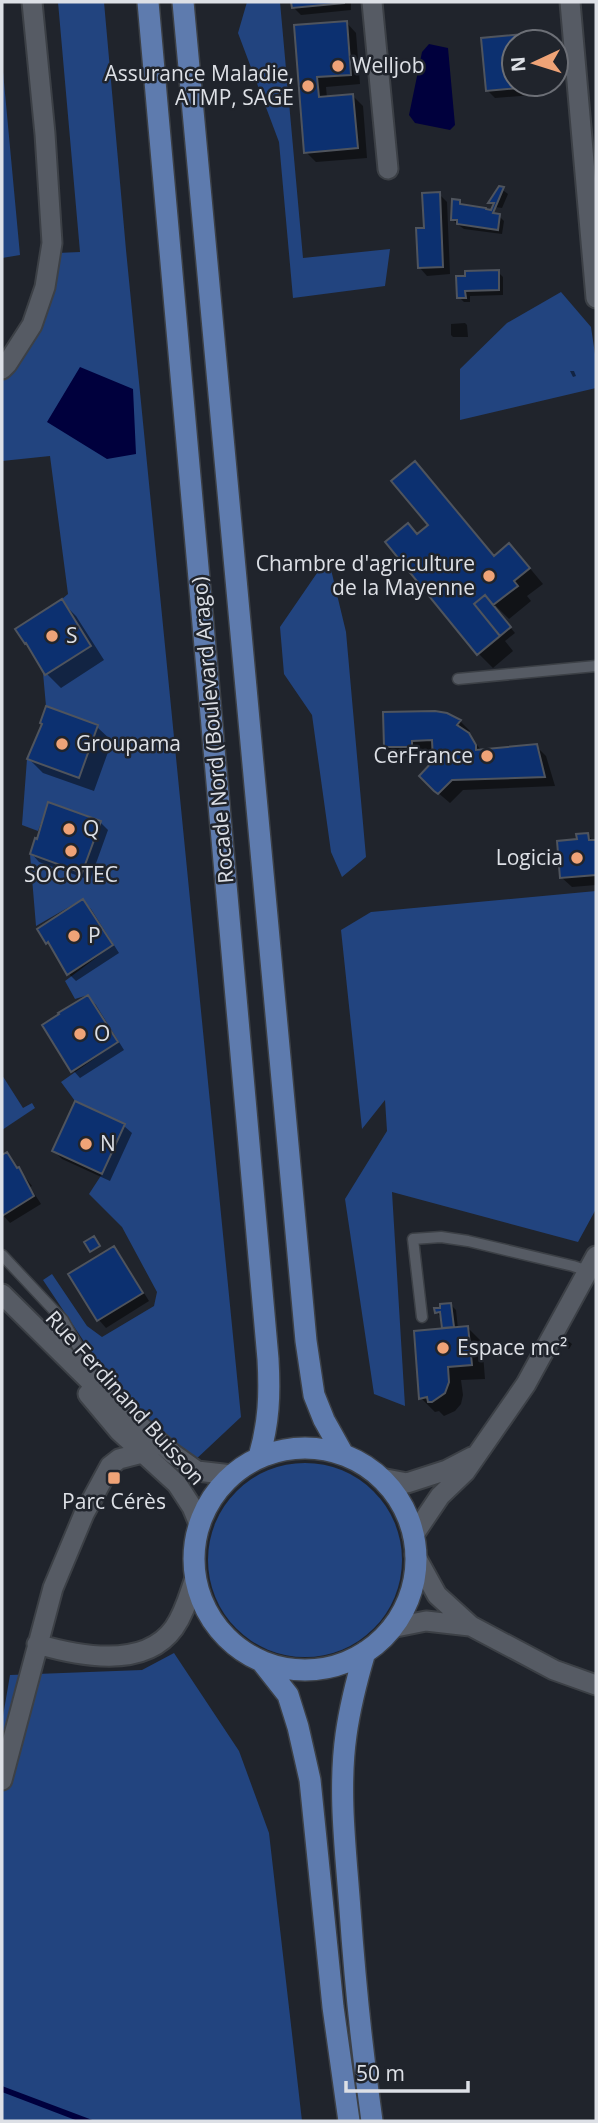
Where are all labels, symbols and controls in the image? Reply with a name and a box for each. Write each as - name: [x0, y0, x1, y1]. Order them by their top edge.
- north arrow: [500, 28, 570, 98]
- place label: Welljob: [352, 51, 425, 79]
- text: N: [505, 56, 532, 73]
- marker: Welljob: [330, 58, 346, 74]
- place label: Assurance Maladie, ATMP, SAGE: [104, 59, 294, 111]
- marker: Assurance Maladie, ATMP, SAGE: [300, 78, 316, 94]
- place label: Chambre d'agriculture de la Mayenne: [256, 549, 475, 601]
- marker: Chambre d'agriculture de la Mayenne: [481, 568, 497, 584]
- street label: Rocade Nord (Boulevard Arago): [185, 575, 239, 885]
- place label: S: [66, 621, 78, 649]
- marker: S: [44, 628, 60, 644]
- place label: Groupama: [76, 729, 181, 757]
- marker: Groupama: [54, 736, 70, 752]
- place label: CerFrance: [374, 741, 473, 769]
- marker: CerFrance: [479, 748, 495, 764]
- place label: Q: [83, 814, 99, 842]
- marker: Q: [61, 821, 77, 837]
- marker: SOCOTEC: [63, 843, 79, 859]
- place label: Logicia: [496, 843, 563, 871]
- marker: Logicia: [569, 850, 585, 866]
- place label: SOCOTEC: [24, 860, 118, 888]
- place label: P: [88, 921, 101, 949]
- marker: P: [66, 928, 82, 944]
- place label: O: [94, 1019, 110, 1047]
- marker: O: [72, 1026, 88, 1042]
- place label: N: [100, 1129, 116, 1157]
- marker: N: [78, 1136, 94, 1152]
- street label: Rue Ferdinand Buisson: [40, 1304, 212, 1490]
- place label: Espace mc²: [457, 1333, 567, 1361]
- marker: Espace mc²: [435, 1340, 451, 1356]
- marker: Parc Cérès: [106, 1470, 122, 1486]
- place label: Parc Cérès: [62, 1487, 166, 1515]
- scale bar: [346, 2050, 468, 2094]
- text: 50 m: [356, 2059, 405, 2087]

